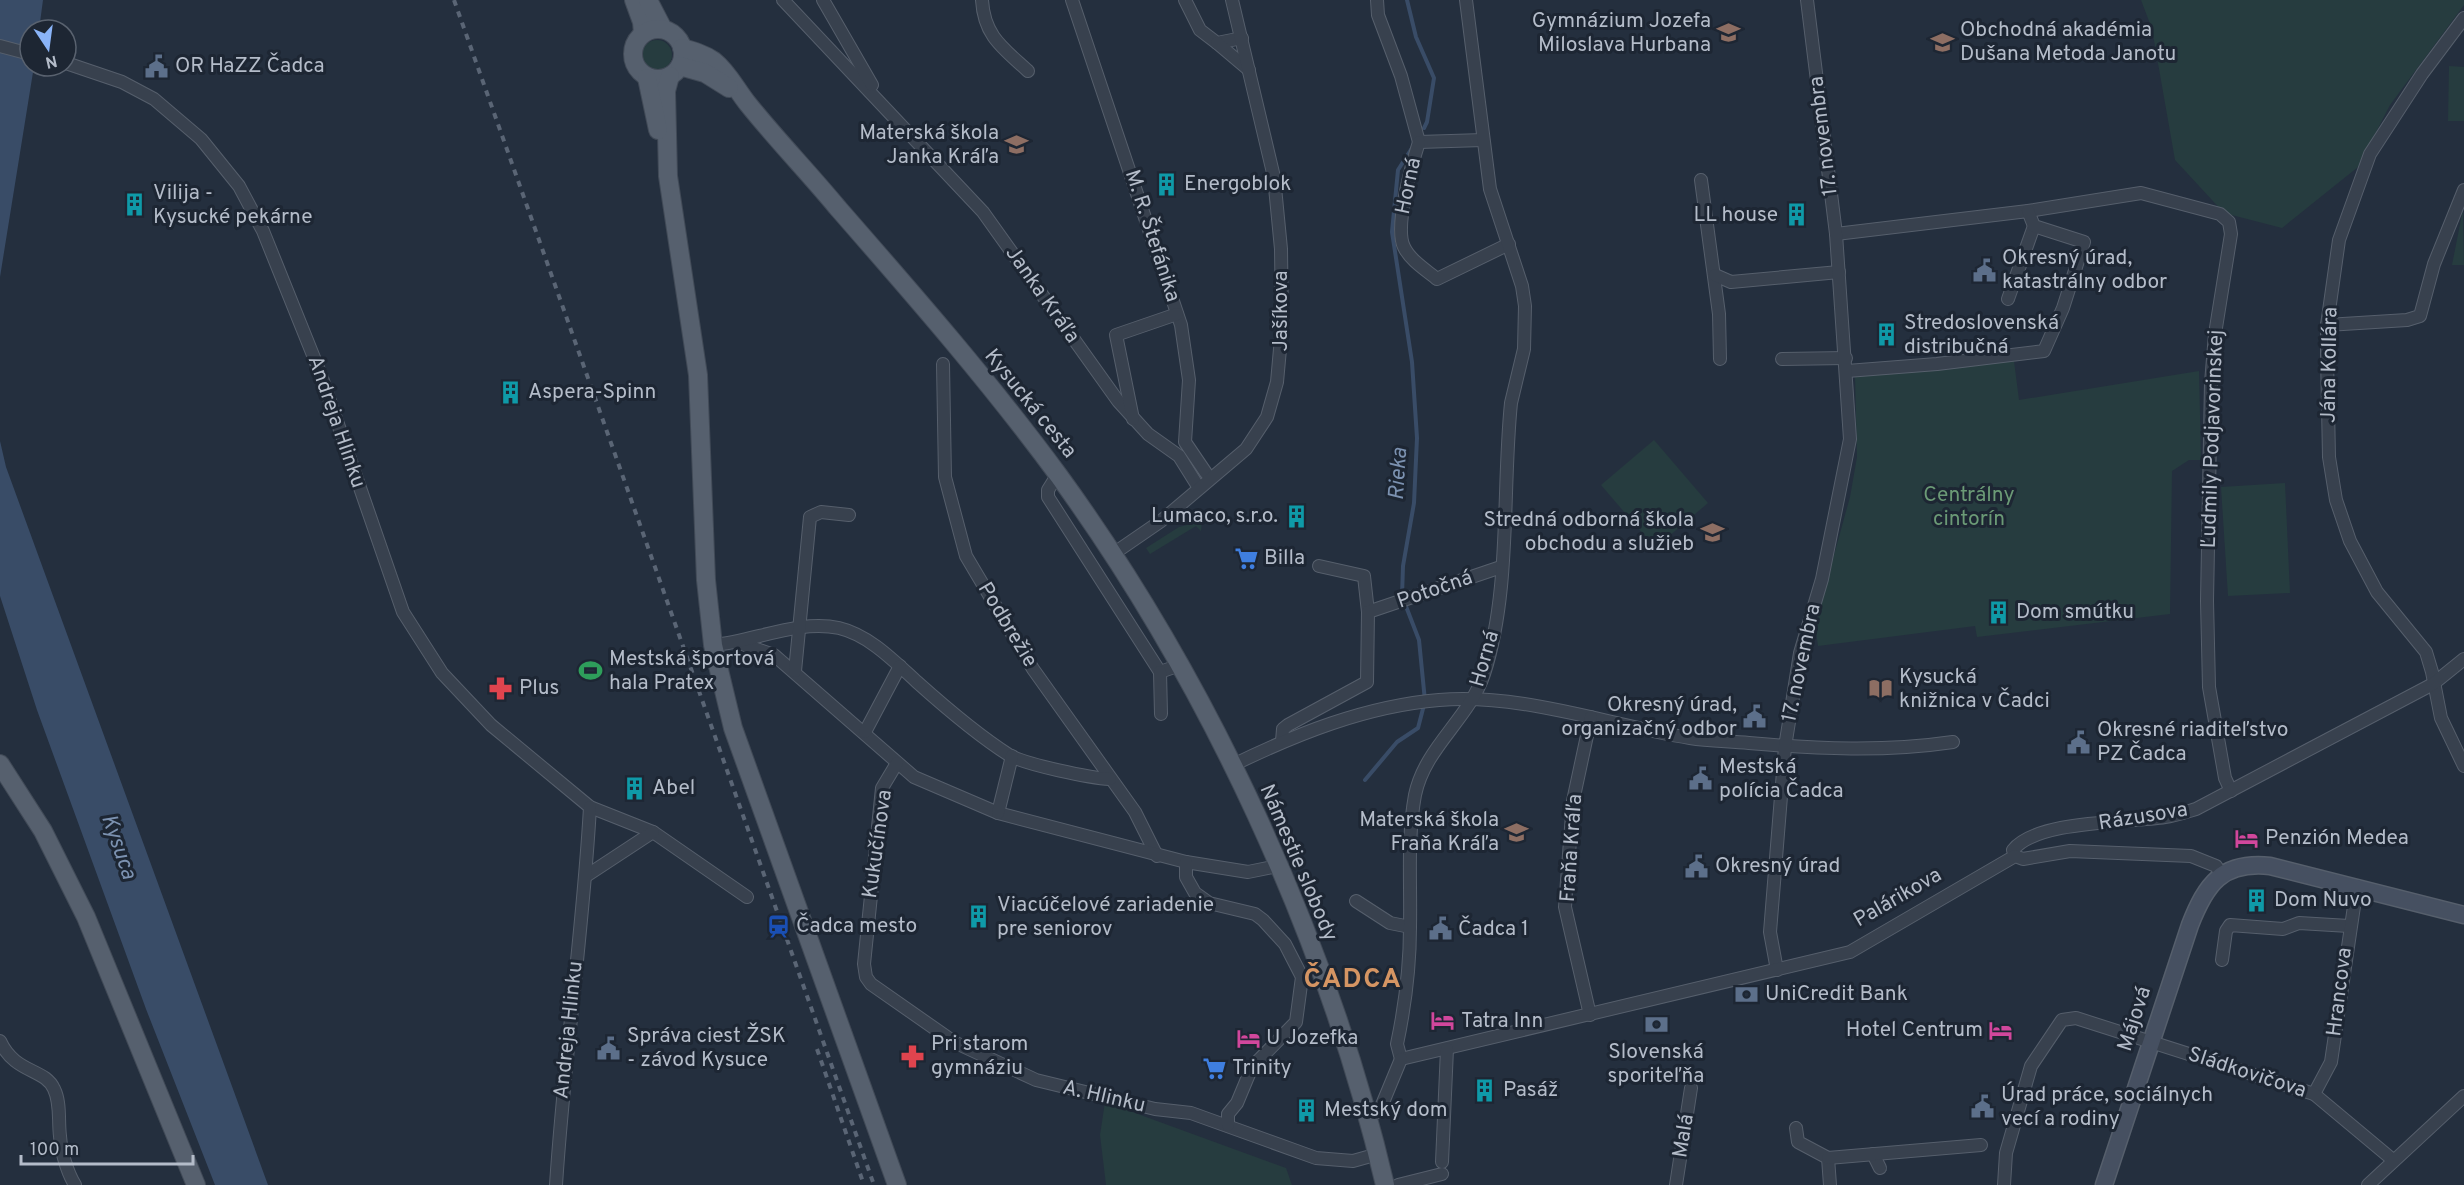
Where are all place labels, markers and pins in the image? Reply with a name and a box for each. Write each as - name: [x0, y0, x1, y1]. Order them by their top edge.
- place label: Gymnázium Jozefa Miloslava Hurbana: [1532, 8, 1711, 59]
- place label: Obchodná akadémia Dušana Metoda Janotu: [1960, 17, 2176, 68]
- school or university icon: Gymnázium Jozefa Miloslava Hurbana: [1716, 20, 1742, 46]
- school or university icon: Obchodná akadémia Dušana Metoda Janotu: [1929, 29, 1955, 55]
- place label: OR HaZZ Čadca: [175, 52, 325, 80]
- public building icon: OR HaZZ Čadca: [144, 53, 170, 79]
- place label: Materská škola Janka Kráľa: [859, 120, 999, 171]
- school or university icon: Materská škola Janka Kráľa: [1004, 132, 1030, 158]
- building icon: Energoblok: [1153, 171, 1179, 197]
- place label: Energoblok: [1184, 171, 1291, 198]
- place label: Vilija - Kysucké pekárne: [153, 180, 313, 231]
- building icon: Vilija - Kysucké pekárne: [122, 192, 148, 218]
- place label: LL house: [1693, 202, 1778, 229]
- building icon: LL house: [1783, 202, 1809, 228]
- place label: Okresný úrad, katastrálny odbor: [2002, 245, 2167, 296]
- public building icon: Okresný úrad, katastrálny odbor: [1971, 257, 1997, 283]
- place label: Stredoslovenská distribučná: [1904, 310, 2059, 361]
- building icon: Stredoslovenská distribučná: [1873, 322, 1899, 348]
- building icon: Aspera-Spinn: [497, 379, 523, 405]
- place label: Aspera-Spinn: [528, 379, 656, 406]
- place label: Lumaco, s.r.o.: [1151, 503, 1278, 530]
- building icon: Lumaco, s.r.o.: [1283, 503, 1309, 529]
- place label: Stredná odborná škola obchodu a služieb: [1483, 507, 1694, 558]
- school or university icon: Stredná odborná škola obchodu a služieb: [1699, 519, 1725, 545]
- supermarket icon: Billa: [1233, 545, 1259, 571]
- place label: Billa: [1264, 545, 1305, 572]
- building icon: Dom smútku: [1985, 599, 2011, 625]
- place label: Dom smútku: [2016, 599, 2134, 626]
- place label: Mestská športová hala Pratex: [609, 646, 775, 697]
- sports icon: Mestská športová hala Pratex: [578, 658, 604, 684]
- place label: Kysucká knižnica v Čadci: [1899, 664, 2050, 715]
- pharmacy icon: Plus: [488, 675, 514, 701]
- place label: Plus: [519, 675, 559, 702]
- library icon: Kysucká knižnica v Čadci: [1868, 676, 1894, 702]
- place label: Okresný úrad, organizačný odbor: [1561, 692, 1737, 743]
- public building icon: Okresný úrad, organizačný odbor: [1742, 704, 1768, 730]
- place label: Okresné riaditeľstvo PZ Čadca: [2097, 717, 2289, 768]
- public building icon: Okresné riaditeľstvo PZ Čadca: [2066, 729, 2092, 755]
- place label: Mestská polícia Čadca: [1719, 754, 1844, 805]
- public building icon: Mestská polícia Čadca: [1688, 766, 1714, 792]
- building icon: Abel: [621, 775, 647, 801]
- place label: Abel: [652, 775, 695, 802]
- place label: Materská škola Fraňa Kráľa: [1359, 807, 1499, 858]
- school or university icon: Materská škola Fraňa Kráľa: [1504, 819, 1530, 845]
- hotel icon: Penzión Medea: [2234, 825, 2260, 851]
- place label: Penzión Medea: [2265, 825, 2409, 852]
- public building icon: Okresný úrad: [1684, 853, 1710, 879]
- place label: Okresný úrad: [1715, 853, 1840, 880]
- building icon: Dom Nuvo: [2243, 887, 2269, 913]
- place label: Dom Nuvo: [2274, 887, 2372, 914]
- place label: Viacúčelové zariadenie pre seniorov: [997, 892, 1214, 943]
- building icon: Viacúčelové zariadenie pre seniorov: [966, 904, 992, 930]
- place label: Čadca mesto: [796, 912, 917, 940]
- station icon: Čadca mesto: [765, 913, 791, 939]
- place label: Čadca 1: [1458, 915, 1529, 943]
- public building icon: Čadca 1: [1427, 916, 1453, 942]
- bank icon: UniCredit Bank: [1734, 981, 1760, 1007]
- place label: UniCredit Bank: [1765, 981, 1908, 1008]
- hotel icon: Tatra Inn: [1430, 1008, 1456, 1034]
- place label: Tatra Inn: [1461, 1008, 1543, 1035]
- bank icon: Slovenská sporiteľňa: [1643, 1011, 1669, 1037]
- place label: Hotel Centrum: [1846, 1017, 1983, 1044]
- hotel icon: Hotel Centrum: [1988, 1017, 2014, 1043]
- place label: Správa ciest ŽSK - závod Kysuce: [627, 1022, 786, 1074]
- hotel icon: U Jozefka: [1235, 1025, 1261, 1051]
- place label: U Jozefka: [1266, 1025, 1358, 1052]
- place label: Pri starom gymnáziu: [931, 1031, 1028, 1082]
- public building icon: Správa ciest ŽSK - závod Kysuce: [596, 1035, 622, 1061]
- place label: Slovenská sporiteľňa: [1608, 1039, 1704, 1090]
- pharmacy icon: Pri starom gymnáziu: [900, 1043, 926, 1069]
- supermarket icon: Trinity: [1201, 1055, 1227, 1081]
- place label: Trinity: [1232, 1055, 1292, 1082]
- building icon: Pasáž: [1472, 1077, 1498, 1103]
- place label: Pasáž: [1503, 1077, 1558, 1104]
- place label: Úrad práce, sociálnych vecí a rodiny: [2001, 1081, 2213, 1133]
- public building icon: Úrad práce, sociálnych vecí a rodiny: [1970, 1094, 1996, 1120]
- building icon: Mestský dom: [1293, 1097, 1319, 1123]
- place label: Mestský dom: [1324, 1097, 1447, 1124]

